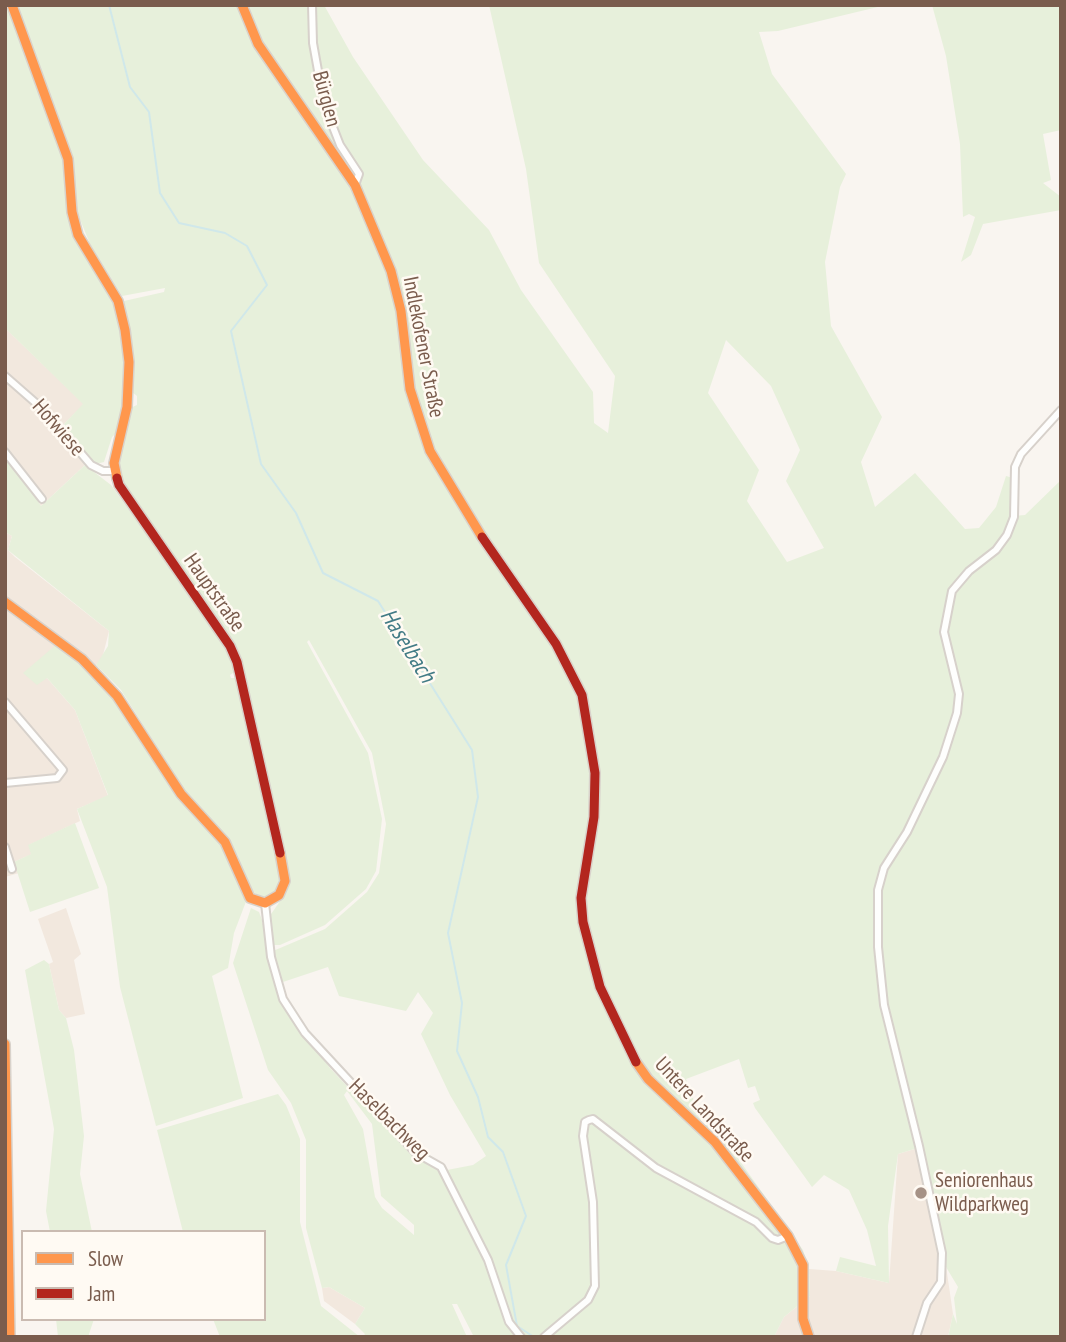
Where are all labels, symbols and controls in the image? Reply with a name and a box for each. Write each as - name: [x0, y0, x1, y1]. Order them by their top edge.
- street label: Bürglen: [307, 68, 345, 130]
- street label: Indlekofener Straße: [397, 274, 449, 420]
- street label: Hofwiese: [27, 394, 89, 462]
- street label: Hauptstraße: [178, 549, 250, 637]
- water label: Haselbach: [374, 604, 440, 688]
- street label: Untere Landstraße: [649, 1052, 759, 1168]
- street label: Haselbachweg: [343, 1074, 435, 1166]
- place label: Seniorenhaus Wildparkweg: [935, 1168, 1033, 1218]
- marker: Seniorenhaus Wildparkweg: [913, 1185, 929, 1201]
- legend: [21, 1230, 266, 1321]
- text: Slow: [88, 1245, 123, 1272]
- text: Jam: [88, 1280, 115, 1307]

